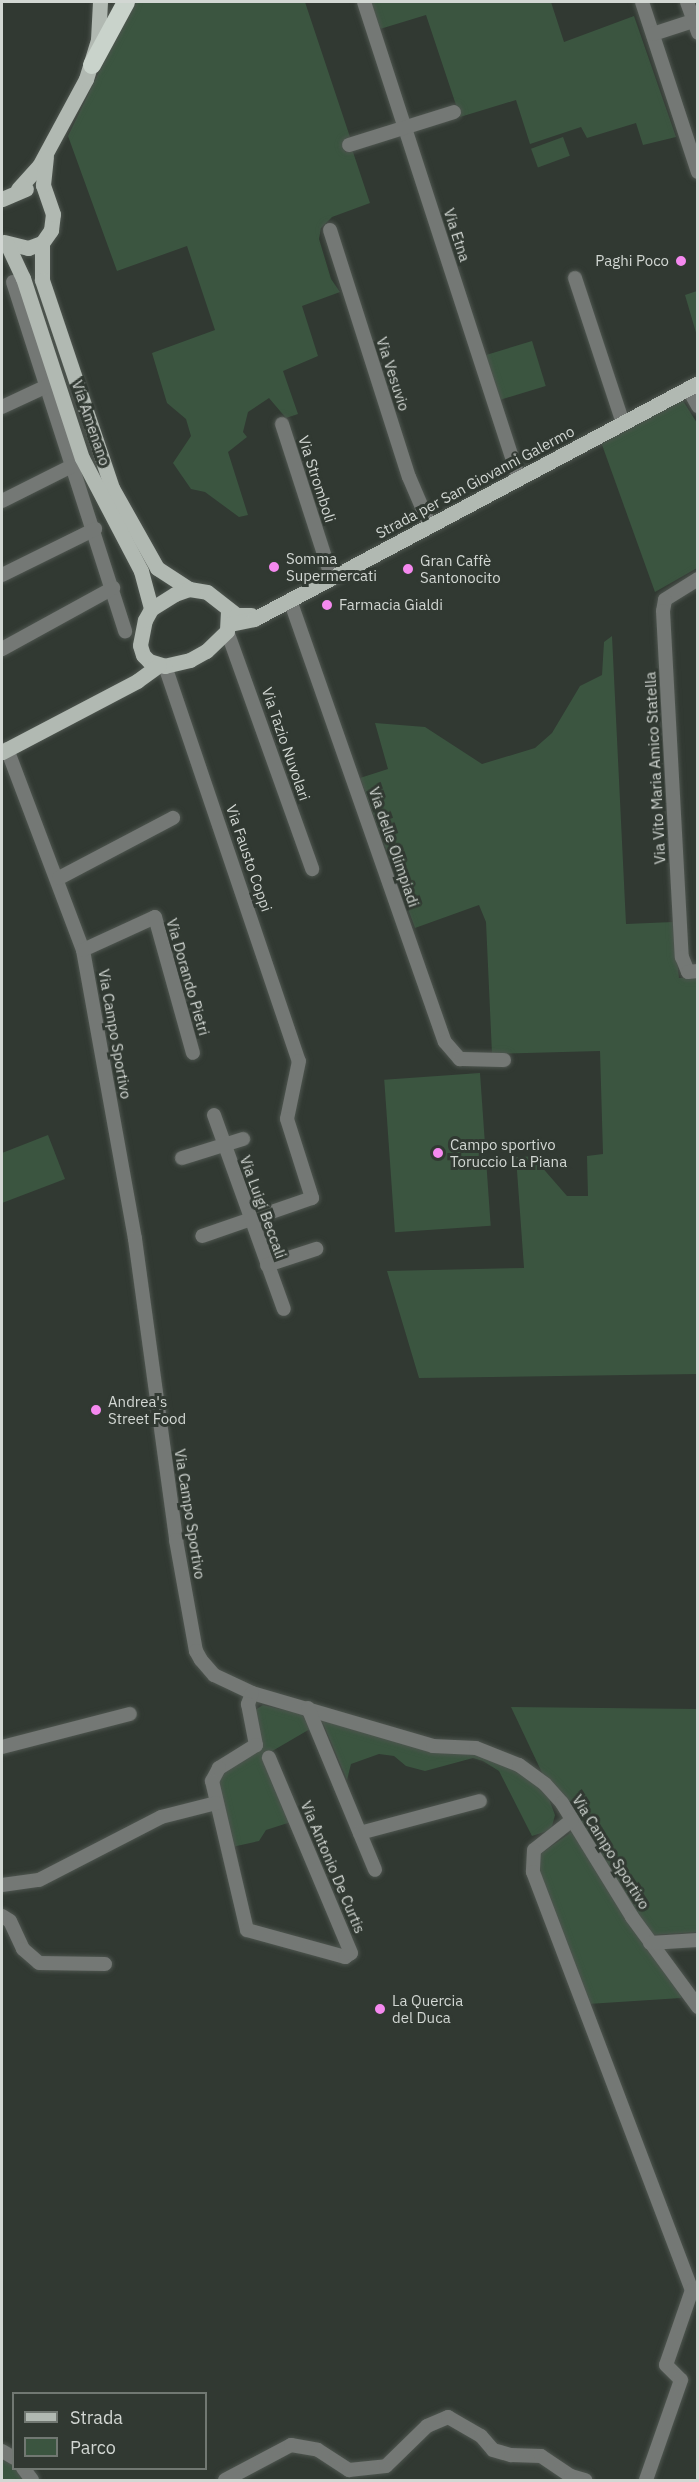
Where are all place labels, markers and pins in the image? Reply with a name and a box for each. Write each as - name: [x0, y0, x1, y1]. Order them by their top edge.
- place label: Paghi Poco: [595, 252, 669, 270]
- marker: Paghi Poco: [674, 254, 688, 268]
- place label: Somma Supermercati: [286, 549, 377, 584]
- place label: Gran Caffè Santonocito: [420, 551, 501, 586]
- marker: Somma Supermercati: [267, 560, 281, 574]
- marker: Gran Caffè Santonocito: [401, 562, 415, 576]
- place label: Farmacia Gialdi: [339, 596, 443, 614]
- marker: Farmacia Gialdi: [320, 598, 334, 612]
- place label: Campo sportivo Toruccio La Piana: [450, 1135, 567, 1170]
- marker: Campo sportivo Toruccio La Piana: [431, 1146, 445, 1160]
- place label: Andrea's Street Food: [108, 1392, 186, 1427]
- marker: Andrea's Street Food: [89, 1403, 103, 1417]
- place label: La Quercia del Duca: [392, 1991, 463, 2026]
- marker: La Quercia del Duca: [373, 2002, 387, 2016]

